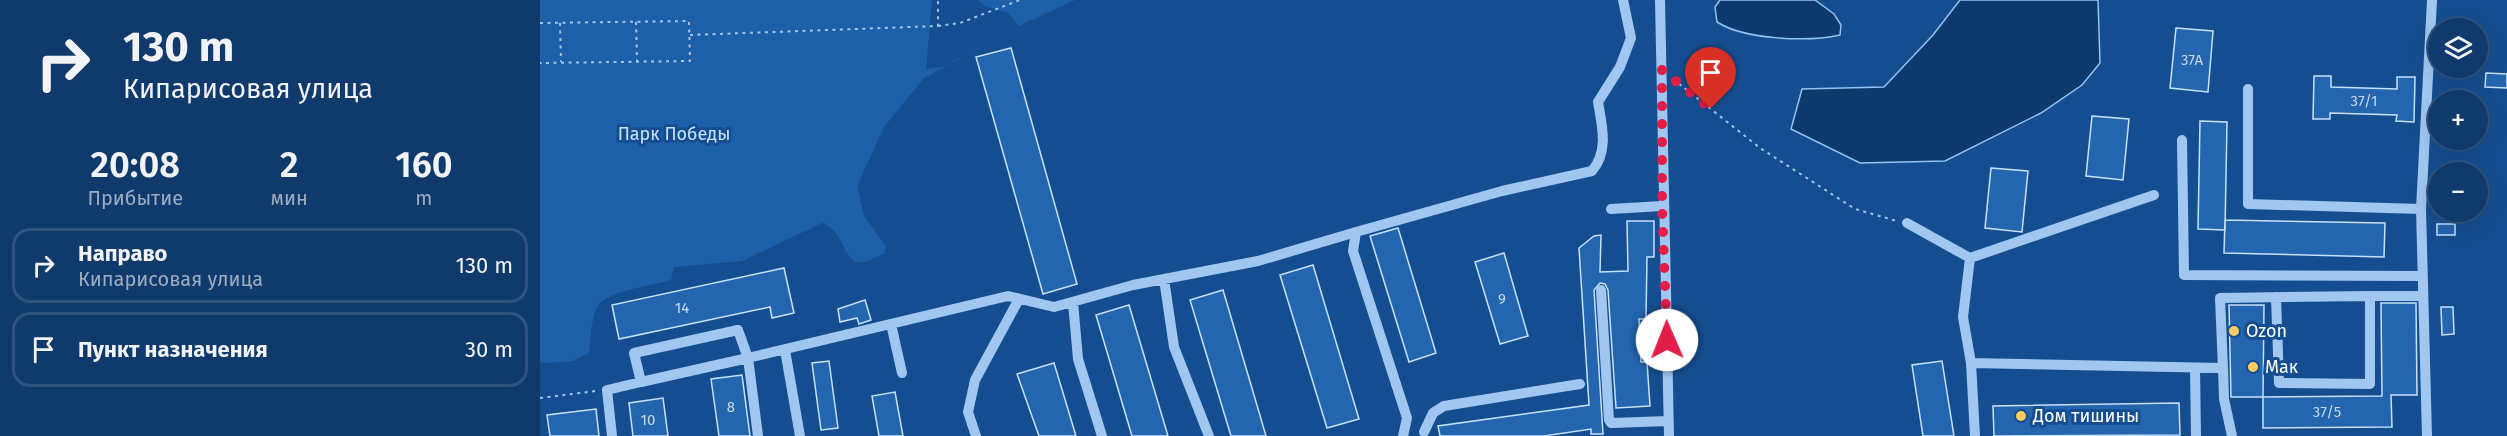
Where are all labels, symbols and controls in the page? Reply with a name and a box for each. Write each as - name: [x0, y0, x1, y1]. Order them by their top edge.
- map controls: [2428, 18, 2488, 222]
- button: layers: [2428, 18, 2488, 78]
- text: 130 m: [123, 22, 234, 72]
- icon: right: [24, 24, 102, 102]
- pin: [1685, 47, 1736, 109]
- house number: 37А: [2181, 51, 2204, 69]
- icon: arrive: [1694, 56, 1727, 89]
- text: Кипарисовая улица: [123, 73, 373, 105]
- button: +: [2428, 90, 2488, 150]
- house number: 37/1: [2351, 92, 2377, 110]
- park label: Парк Победы: [618, 123, 730, 145]
- text: 20:08: [91, 143, 180, 187]
- text: 2: [280, 143, 298, 187]
- text: 160: [395, 143, 453, 187]
- button: −: [2428, 162, 2488, 222]
- text: Прибытие: [87, 186, 183, 210]
- text: мин: [271, 186, 308, 210]
- text: m: [415, 186, 432, 210]
- text: Направо: [78, 240, 167, 267]
- icon: right: [27, 249, 60, 282]
- text: 130 m: [456, 252, 513, 279]
- text: Кипарисовая улица: [78, 267, 263, 291]
- house number: 9: [1498, 290, 1506, 308]
- house number: 14: [675, 299, 689, 317]
- position arrow: [1635, 308, 1699, 372]
- place label: Ozon: [2246, 320, 2287, 342]
- marker: Ozon: [2227, 324, 2241, 338]
- icon: arrive: [27, 333, 60, 366]
- text: Пункт назначения: [78, 336, 268, 363]
- text: 30 m: [465, 336, 513, 363]
- place label: Мак: [2265, 356, 2299, 378]
- marker: Мак: [2246, 360, 2260, 374]
- house number: 8: [727, 398, 735, 416]
- house number: 37/5: [2313, 403, 2341, 421]
- place label: Дом тишины: [2032, 405, 2139, 427]
- marker: Дом тишины: [2014, 409, 2028, 423]
- house number: 10: [641, 411, 655, 429]

